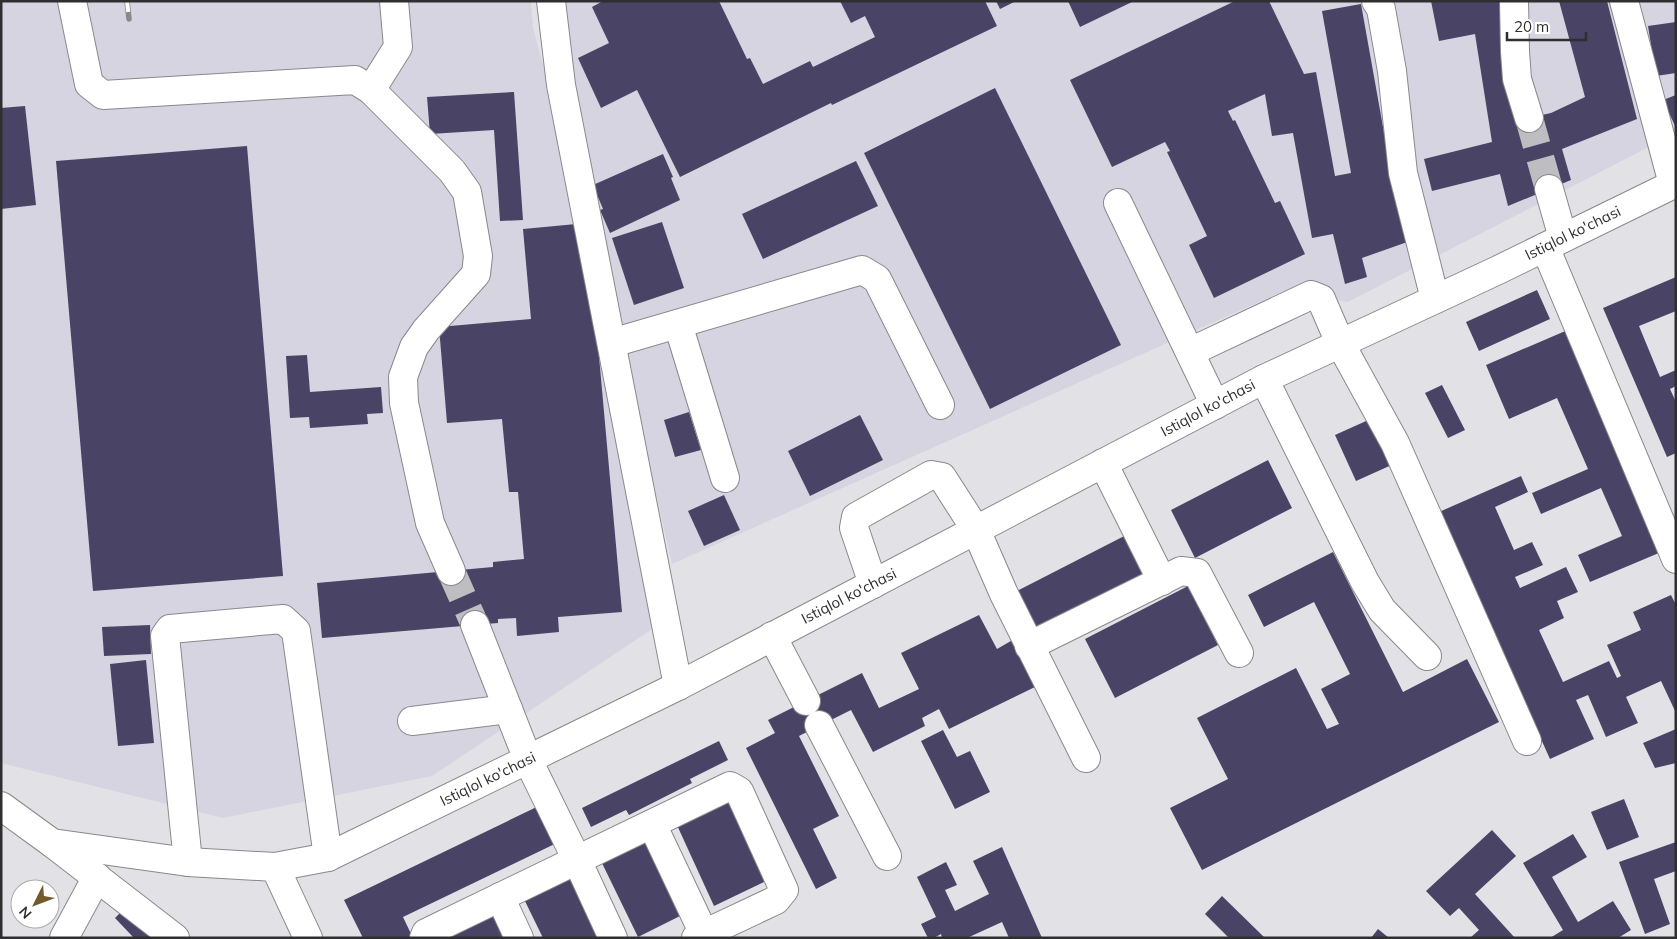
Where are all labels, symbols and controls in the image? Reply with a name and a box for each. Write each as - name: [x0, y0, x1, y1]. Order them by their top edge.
- scale bar: [1507, 10, 1586, 42]
- text: 20 m: [1514, 17, 1549, 36]
- street label: Istiqlol ko'chasi: [1522, 201, 1624, 264]
- street label: Istiqlol ko'chasi: [1157, 375, 1258, 440]
- street label: Istiqlol ko'chasi: [798, 563, 900, 628]
- street label: Istiqlol ko'chasi: [437, 747, 539, 810]
- north arrow: [10, 879, 60, 929]
- text: N: [15, 903, 36, 923]

